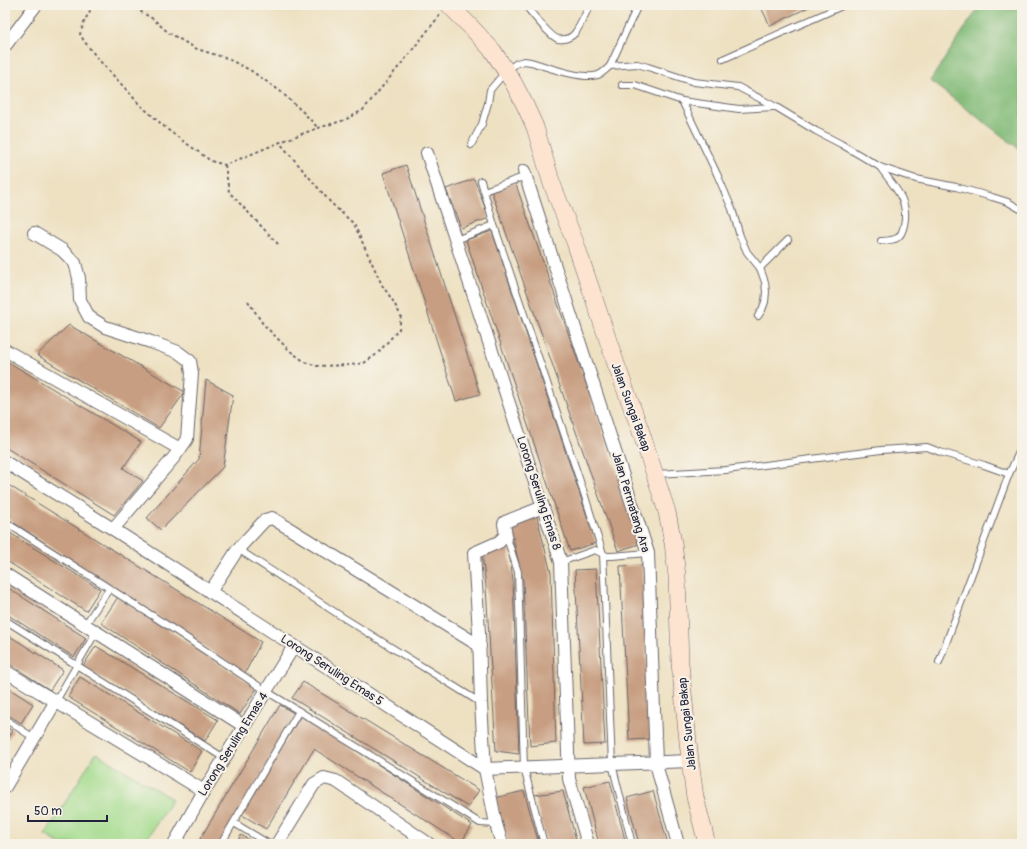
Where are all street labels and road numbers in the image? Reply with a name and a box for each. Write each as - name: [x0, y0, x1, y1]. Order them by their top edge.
- street label: Jalan Sungai Bakap: [607, 361, 654, 454]
- street label: Lorong Seruling Emas 8: [513, 434, 564, 552]
- street label: Jalan Permatang Ara: [608, 450, 653, 555]
- street label: Lorong Seruling Emas 5: [278, 632, 386, 709]
- street label: Jalan Sungai Bakap: [675, 676, 700, 771]
- street label: Lorong Seruling Emas 4: [195, 689, 272, 799]

